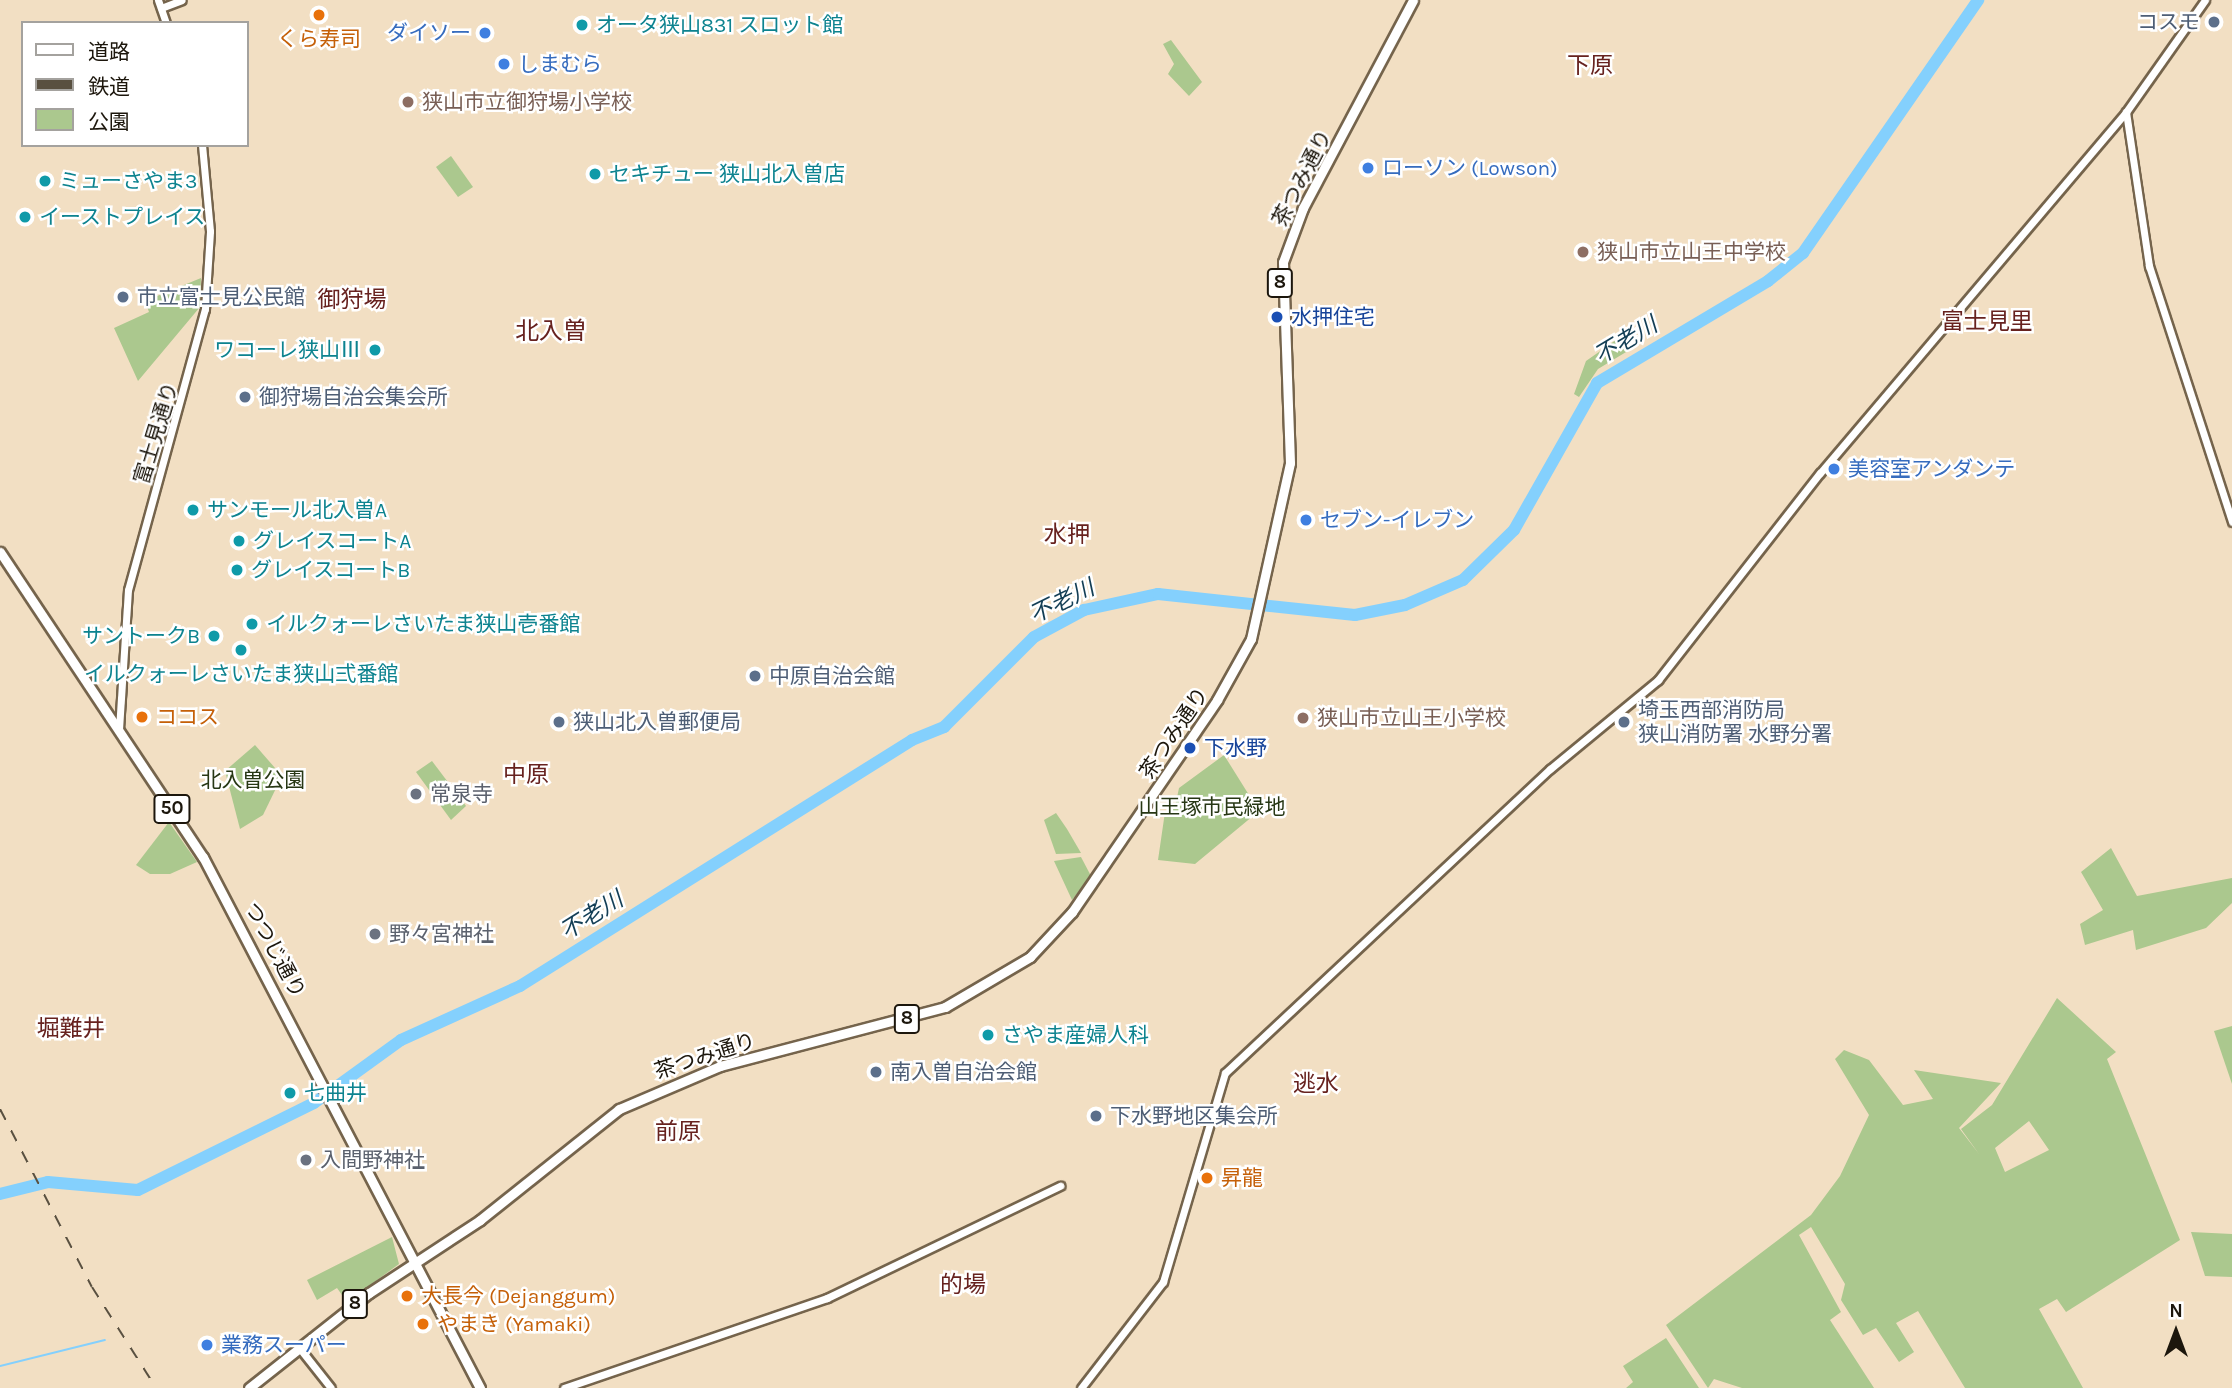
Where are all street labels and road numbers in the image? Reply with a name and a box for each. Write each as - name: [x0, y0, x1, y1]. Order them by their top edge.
- street label: 茶つみ通り: [1267, 126, 1337, 230]
- road number: 8: [1266, 268, 1294, 298]
- street label: 富士見通り: [129, 379, 183, 487]
- street label: 茶つみ通り: [1134, 682, 1214, 784]
- road number: 50: [153, 794, 191, 824]
- street label: つつじ通り: [239, 898, 311, 1002]
- road number: 8: [893, 1004, 921, 1035]
- street label: 茶つみ通り: [651, 1028, 759, 1084]
- road number: 8: [341, 1288, 369, 1320]

